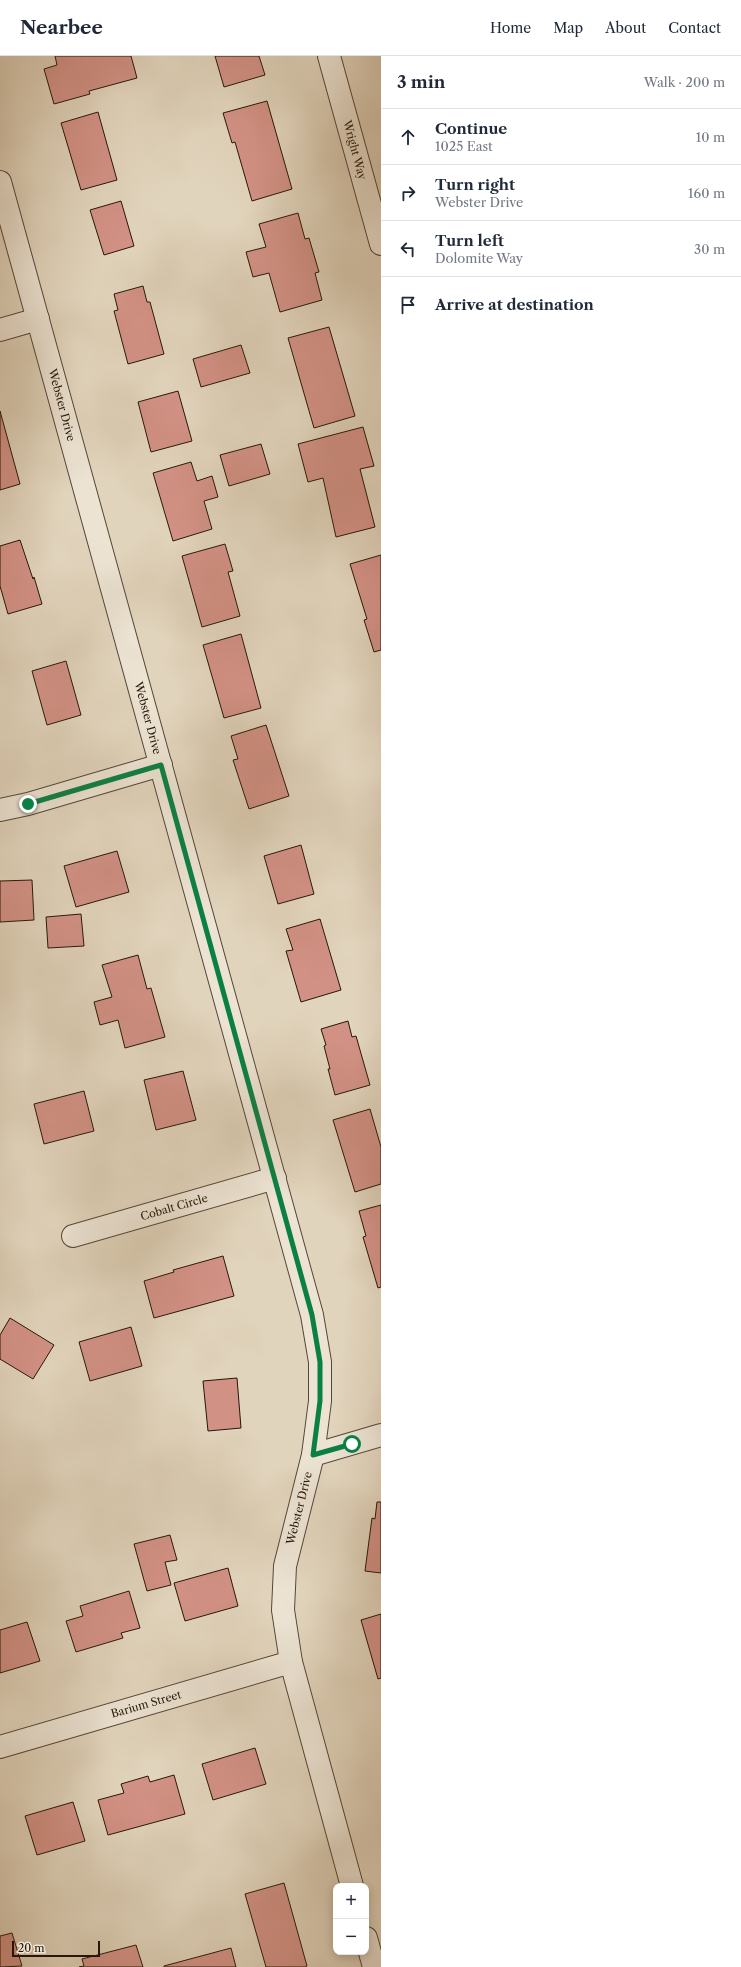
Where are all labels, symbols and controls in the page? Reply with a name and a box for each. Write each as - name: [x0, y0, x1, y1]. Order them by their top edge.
- text: Nearbee: [20, 16, 103, 39]
- text: Home: [490, 19, 531, 37]
- text: Map: [553, 19, 583, 37]
- text: About: [605, 19, 646, 37]
- text: Contact: [668, 19, 721, 37]
- text: 3 min: [397, 72, 446, 92]
- text: Walk · 200 m: [644, 74, 725, 90]
- street label: Wright Way: [340, 118, 370, 182]
- text: Continue: [435, 119, 507, 138]
- icon: ahead: [397, 126, 419, 148]
- text: 10 m: [696, 129, 725, 145]
- text: 1025 East: [435, 138, 493, 154]
- text: Turn right: [435, 175, 515, 194]
- icon: right: [397, 182, 419, 204]
- text: 160 m: [688, 185, 725, 201]
- text: Webster Drive: [435, 194, 523, 210]
- text: Turn left: [435, 231, 504, 250]
- icon: left: [397, 238, 419, 260]
- text: 30 m: [694, 241, 725, 257]
- text: Dolomite Way: [435, 250, 523, 266]
- icon: arrive: [397, 294, 419, 316]
- text: Arrive at destination: [435, 295, 594, 314]
- street label: Webster Drive: [45, 366, 78, 443]
- street label: Webster Drive: [131, 679, 164, 756]
- route end: [19, 795, 37, 813]
- street label: Cobalt Circle: [139, 1191, 209, 1223]
- route start: [343, 1435, 361, 1453]
- street label: Webster Drive: [283, 1470, 315, 1547]
- street label: Barium Street: [109, 1687, 183, 1721]
- map controls: [333, 1883, 369, 1955]
- button: +: [333, 1883, 369, 1919]
- button: −: [333, 1919, 369, 1955]
- scale bar: [12, 1939, 100, 1958]
- text: 20 m: [18, 1941, 44, 1955]

